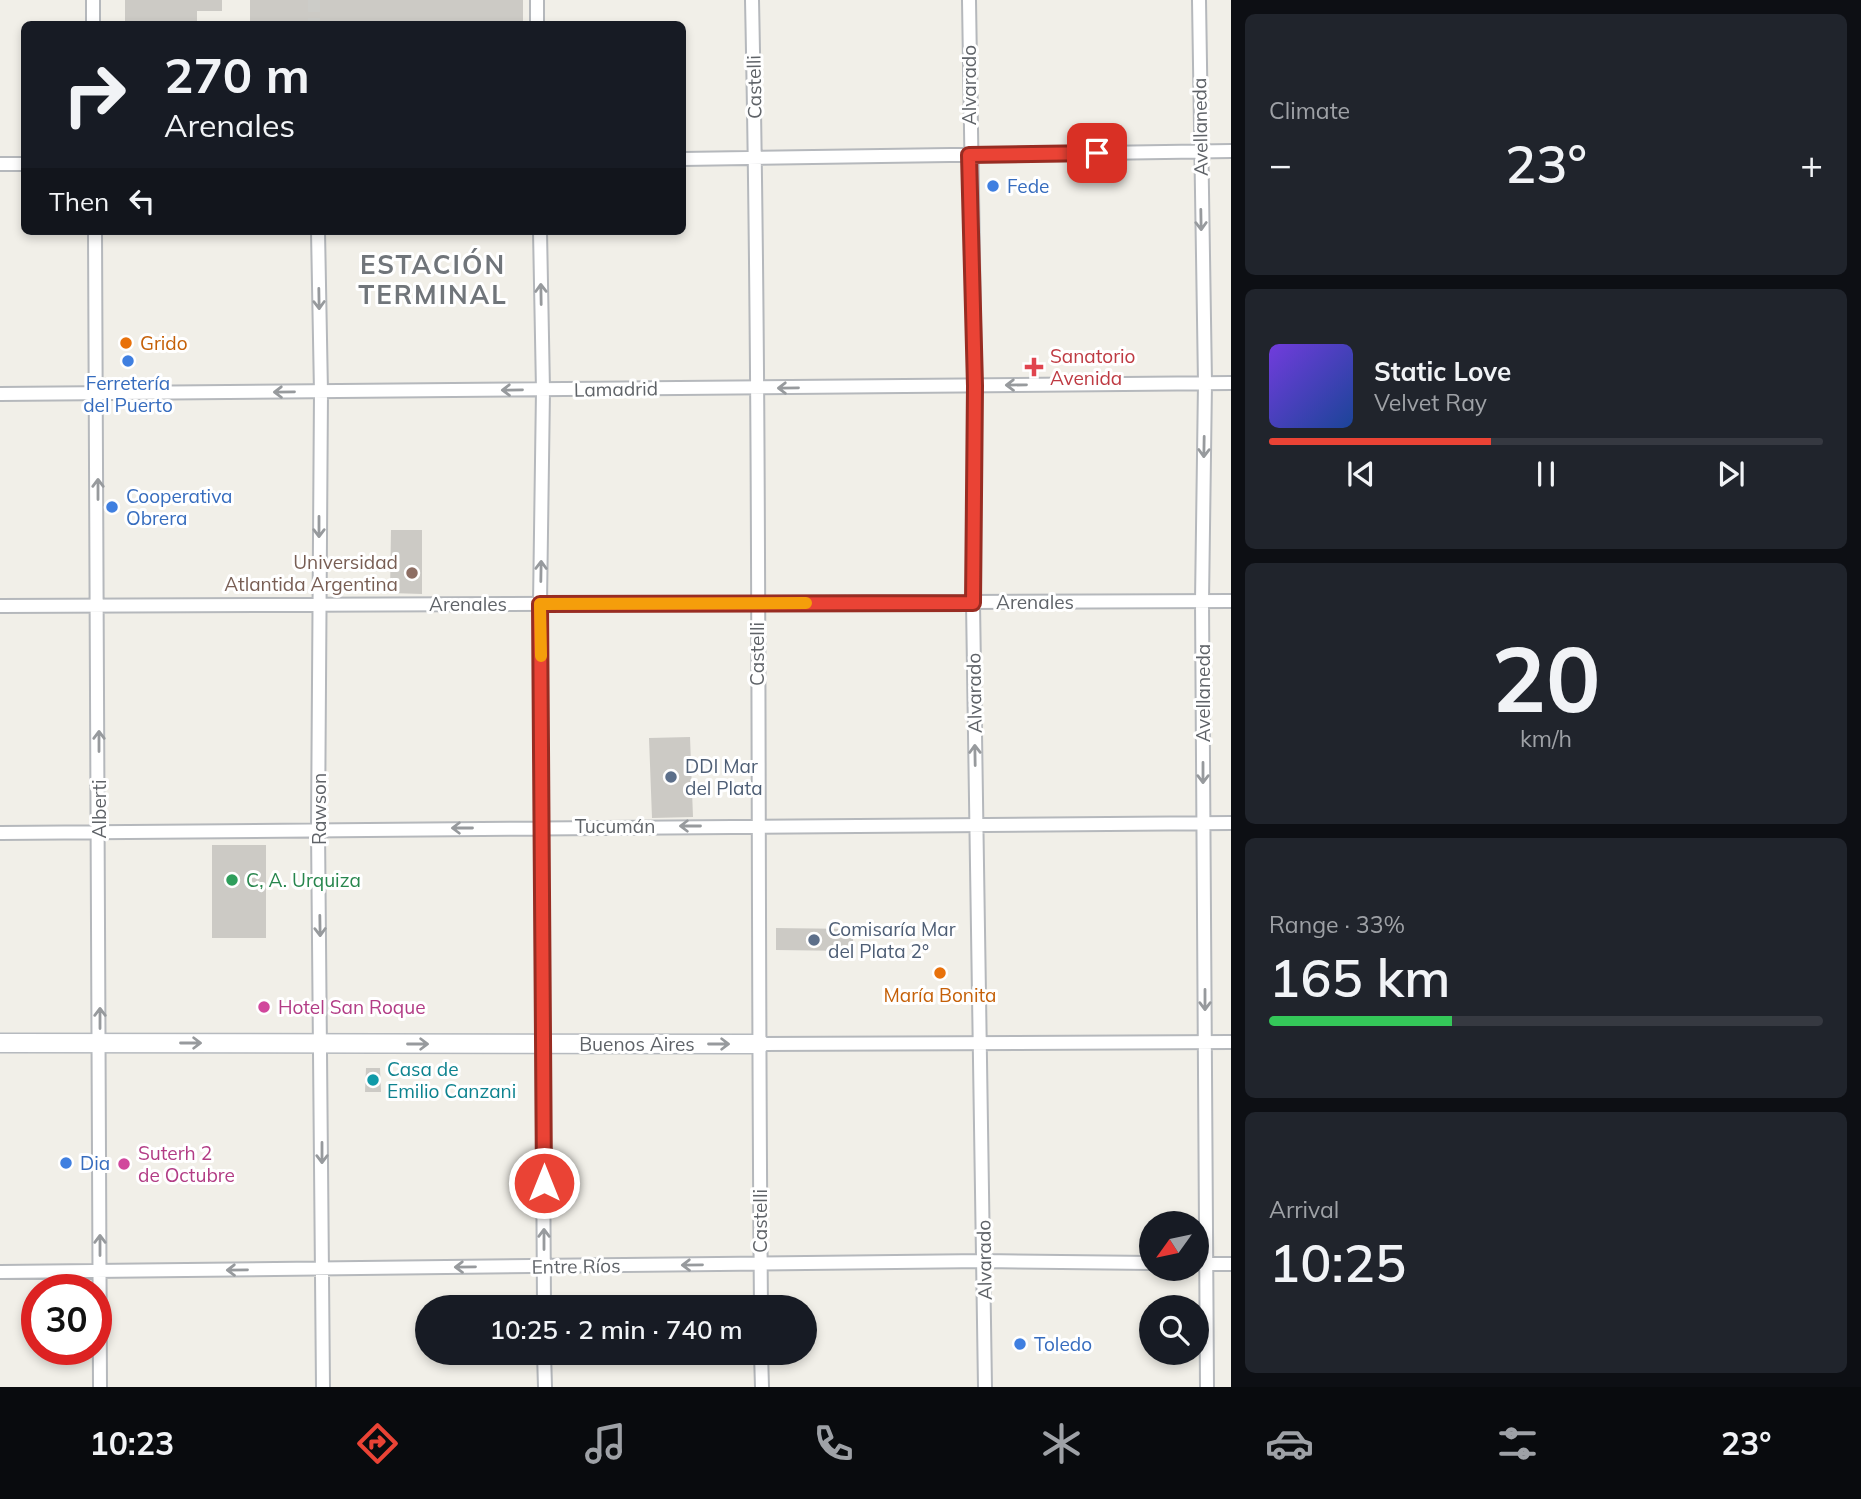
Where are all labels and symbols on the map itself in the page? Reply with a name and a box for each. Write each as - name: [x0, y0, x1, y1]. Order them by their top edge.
- street label: Alvarado: [957, 45, 981, 125]
- street label: Castelli: [741, 55, 767, 119]
- street label: Avellaneda: [1187, 78, 1213, 176]
- pin: [1067, 123, 1127, 183]
- place label: Fede: [1007, 174, 1049, 198]
- marker: Fede: [985, 178, 1001, 194]
- one-way arrow: [1194, 208, 1208, 231]
- district label: ESTACIÓN TERMINAL: [358, 248, 508, 311]
- one-way arrow: [535, 283, 548, 306]
- one-way arrow: [312, 287, 326, 310]
- place label: Grido: [140, 331, 188, 355]
- marker: Grido: [118, 335, 134, 351]
- place label: Sanatorio Avenida: [1050, 344, 1135, 390]
- marker: Ferretería del Puerto: [120, 353, 136, 369]
- marker: Sanatorio Avenida: [1024, 357, 1044, 377]
- place label: Ferretería del Puerto: [83, 371, 173, 417]
- street label: Lamadrid: [574, 376, 658, 402]
- one-way arrow: [1005, 378, 1028, 392]
- one-way arrow: [777, 381, 800, 395]
- one-way arrow: [501, 383, 524, 397]
- one-way arrow: [273, 386, 296, 399]
- one-way arrow: [1197, 436, 1211, 459]
- one-way arrow: [91, 478, 105, 501]
- place label: Cooperativa Obrera: [126, 484, 232, 530]
- marker: Cooperativa Obrera: [104, 499, 120, 515]
- one-way arrow: [313, 515, 326, 538]
- place label: Universidad Atlantida Argentina: [224, 550, 398, 596]
- one-way arrow: [534, 559, 548, 582]
- marker: Universidad Atlantida Argentina: [404, 565, 420, 581]
- street label: Arenales: [996, 590, 1074, 614]
- street label: Arenales: [429, 592, 507, 616]
- street label: Castelli: [745, 622, 769, 686]
- street label: Avellaneda: [1191, 644, 1215, 742]
- street label: Alvarado: [961, 653, 987, 733]
- one-way arrow: [92, 730, 106, 753]
- one-way arrow: [968, 744, 982, 767]
- place label: DDI Mar del Plata: [685, 754, 763, 800]
- one-way arrow: [1196, 761, 1210, 784]
- marker: DDI Mar del Plata: [663, 769, 679, 785]
- street label: Rawson: [307, 773, 331, 845]
- street label: Alberti: [87, 780, 111, 838]
- street label: Tucumán: [575, 814, 655, 838]
- one-way arrow: [678, 819, 701, 833]
- one-way arrow: [451, 821, 474, 834]
- place label: C, A. Urquiza: [246, 868, 361, 892]
- marker: C, A. Urquiza: [224, 872, 240, 888]
- one-way arrow: [313, 914, 326, 937]
- place label: Comisaría Mar del Plata 2°: [828, 917, 956, 963]
- marker: Comisaría Mar del Plata 2°: [806, 932, 822, 948]
- marker: María Bonita: [932, 965, 948, 981]
- place label: María Bonita: [884, 983, 996, 1007]
- one-way arrow: [1198, 989, 1212, 1012]
- place label: Hotel San Roque: [278, 995, 426, 1019]
- marker: Hotel San Roque: [256, 999, 272, 1015]
- one-way arrow: [93, 1007, 107, 1030]
- street label: Buenos Aires: [579, 1032, 695, 1056]
- one-way arrow: [179, 1036, 202, 1050]
- one-way arrow: [406, 1037, 429, 1051]
- one-way arrow: [707, 1037, 730, 1051]
- place label: Casa de Emilio Canzani: [387, 1057, 516, 1103]
- marker: Casa de Emilio Canzani: [365, 1072, 381, 1088]
- place label: Suterh 2 de Octubre: [138, 1141, 235, 1187]
- one-way arrow: [315, 1141, 329, 1164]
- position arrow: [507, 1146, 581, 1220]
- place label: Dia: [80, 1151, 110, 1175]
- marker: Dia: [58, 1155, 74, 1171]
- marker: Suterh 2 de Octubre: [116, 1156, 132, 1172]
- street label: Castelli: [748, 1189, 772, 1253]
- north arrow: [1139, 1211, 1209, 1281]
- street label: Alvarado: [971, 1220, 997, 1300]
- one-way arrow: [537, 1228, 551, 1251]
- one-way arrow: [93, 1234, 106, 1257]
- street label: Entre Ríos: [531, 1253, 621, 1279]
- one-way arrow: [681, 1258, 704, 1271]
- one-way arrow: [454, 1261, 477, 1274]
- one-way arrow: [226, 1264, 249, 1277]
- speed limit sign: 30: [21, 1274, 112, 1365]
- place label: Toledo: [1034, 1332, 1092, 1356]
- marker: Toledo: [1012, 1336, 1028, 1352]

